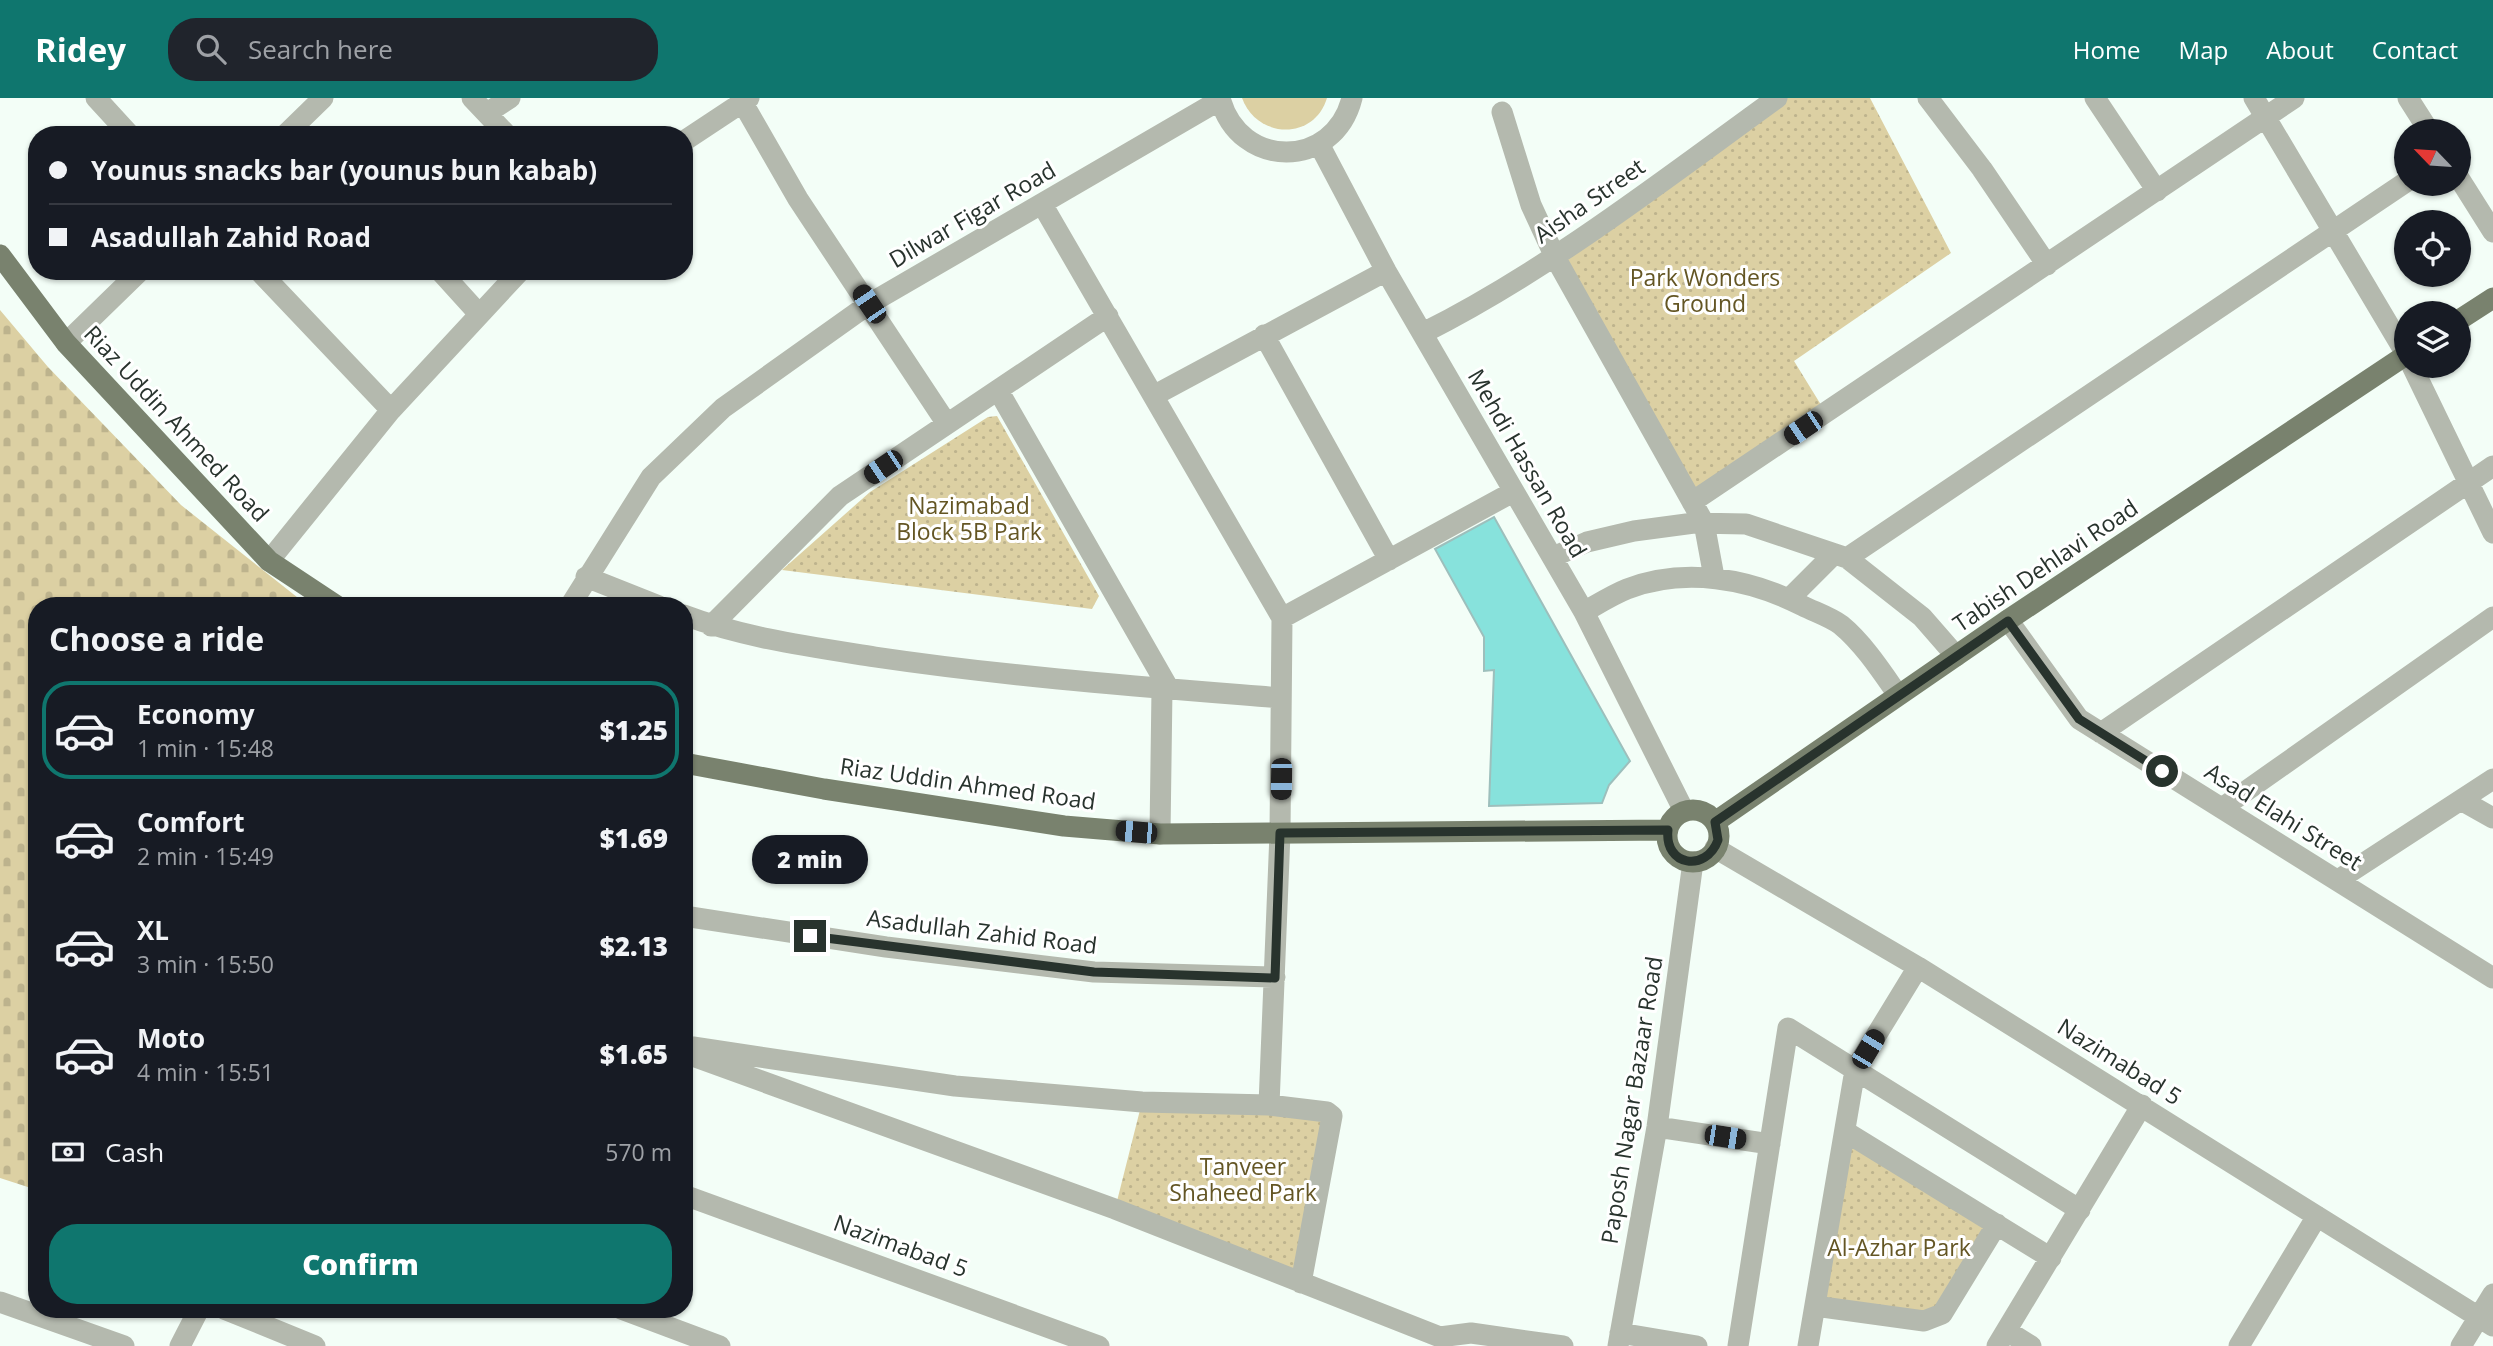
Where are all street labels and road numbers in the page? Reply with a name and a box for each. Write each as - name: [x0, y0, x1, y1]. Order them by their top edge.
- street label: Aisha Street: [1527, 150, 1651, 250]
- street label: Dilwar Figar Road: [883, 153, 1061, 275]
- street label: Riaz Uddin Ahmed Road: [77, 318, 277, 528]
- street label: Mehdi Hassan Road: [1461, 363, 1595, 563]
- street label: Tabish Dehlavi Road: [1946, 491, 2144, 639]
- street label: Riaz Uddin Ahmed Road: [838, 749, 1098, 817]
- street label: Asad Elahi Street: [2199, 755, 2369, 877]
- street label: Asadullah Zahid Road: [865, 901, 1099, 961]
- street label: Paposh Nagar Bazaar Road: [1592, 954, 1670, 1246]
- street label: Nazimabad 5: [2052, 1010, 2188, 1112]
- street label: Nazimabad 5: [829, 1206, 973, 1284]

